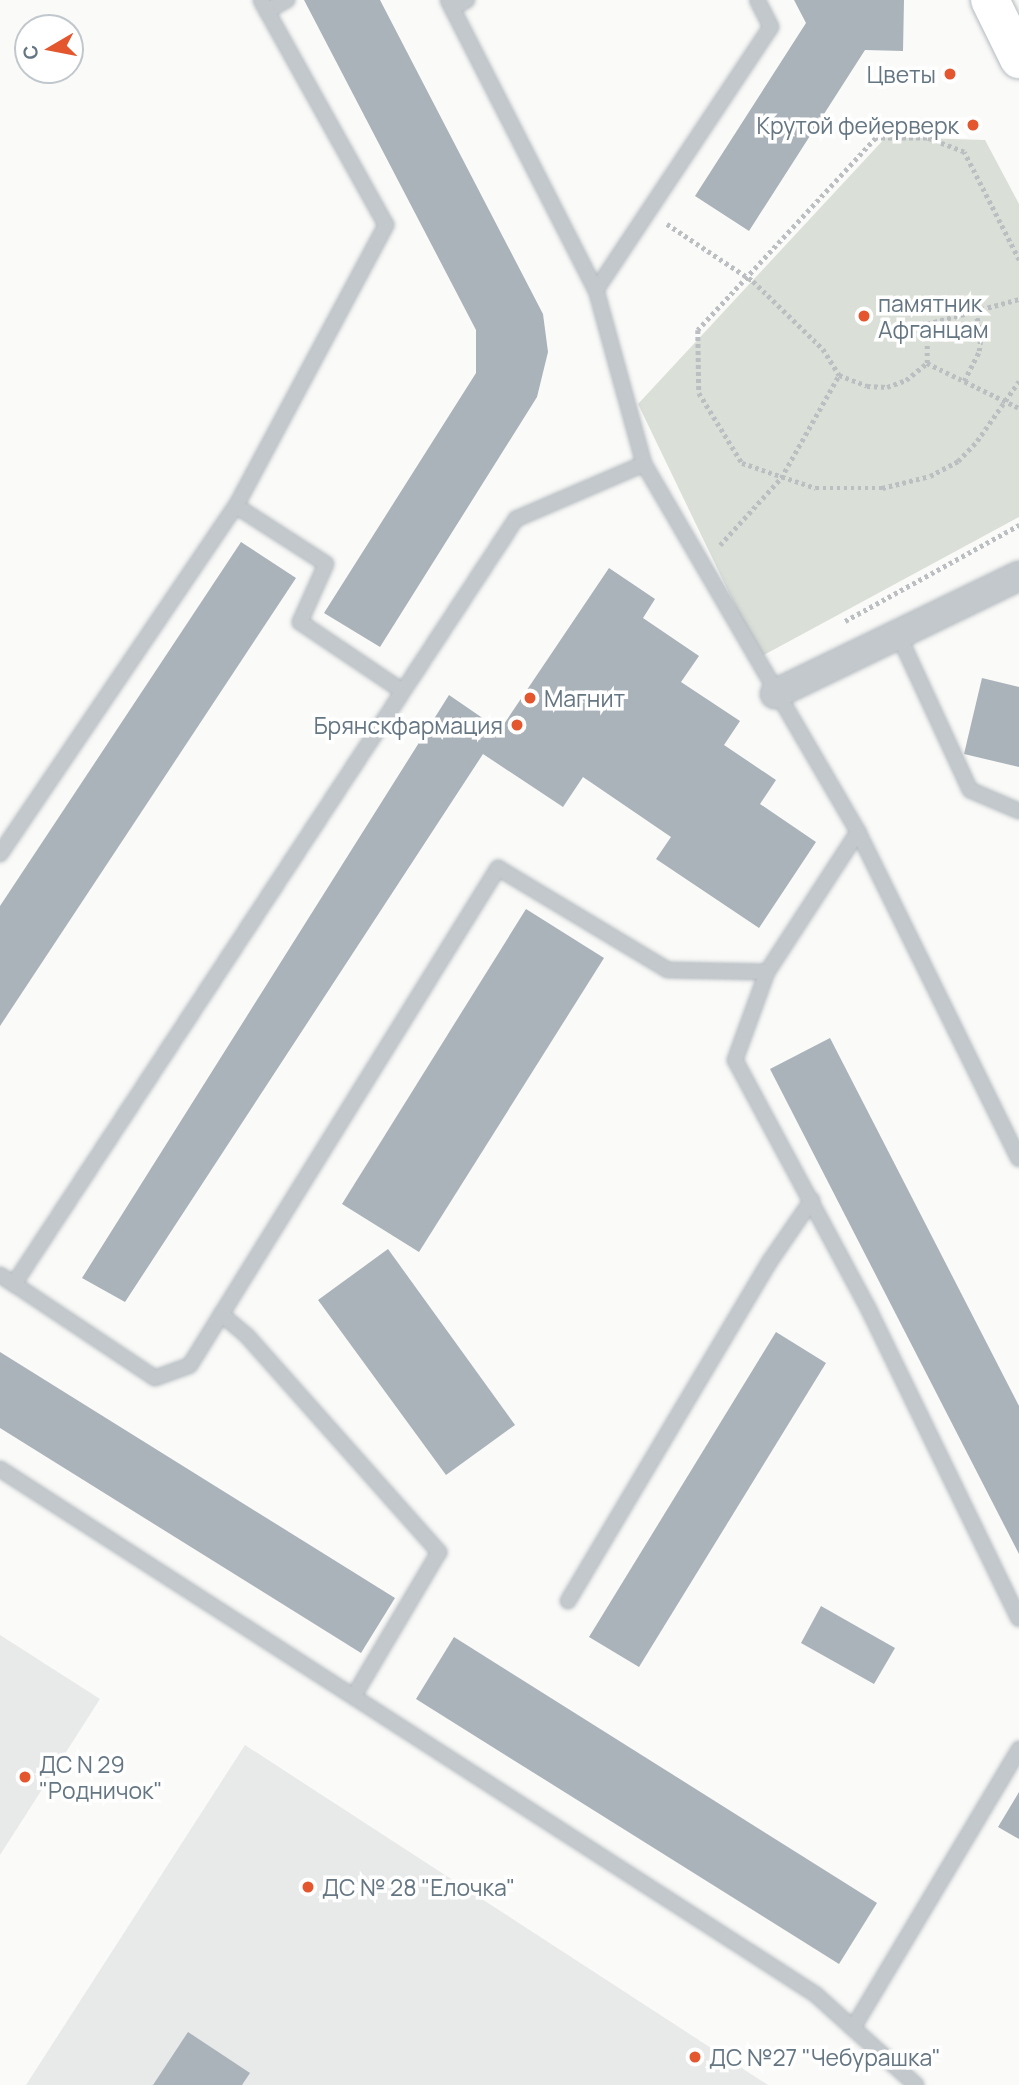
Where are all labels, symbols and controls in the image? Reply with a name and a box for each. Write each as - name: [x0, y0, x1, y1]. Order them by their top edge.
- north arrow: [14, 14, 84, 84]
- text: С: [16, 43, 44, 61]
- place label: Цветы: [867, 60, 936, 88]
- marker: Цветы: [942, 66, 958, 82]
- place label: Крутой фейерверк: [756, 111, 959, 139]
- marker: Крутой фейерверк: [965, 117, 981, 133]
- place label: памятник Афганцам: [878, 289, 989, 343]
- marker: памятник Афганцам: [856, 308, 872, 324]
- place label: Магнит: [544, 684, 625, 712]
- marker: Магнит: [522, 690, 538, 706]
- place label: Брянскфармация: [314, 711, 503, 739]
- marker: Брянскфармация: [509, 717, 525, 733]
- place label: ДС N 29 "Родничок": [39, 1750, 162, 1804]
- marker: ДС N 29 "Родничок": [17, 1769, 33, 1785]
- place label: ДС № 28 "Елочка": [322, 1873, 515, 1901]
- marker: ДС № 28 "Елочка": [300, 1879, 316, 1895]
- place label: ДС №27 "Чебурашка": [709, 2043, 941, 2071]
- marker: ДС №27 "Чебурашка": [687, 2049, 703, 2065]

